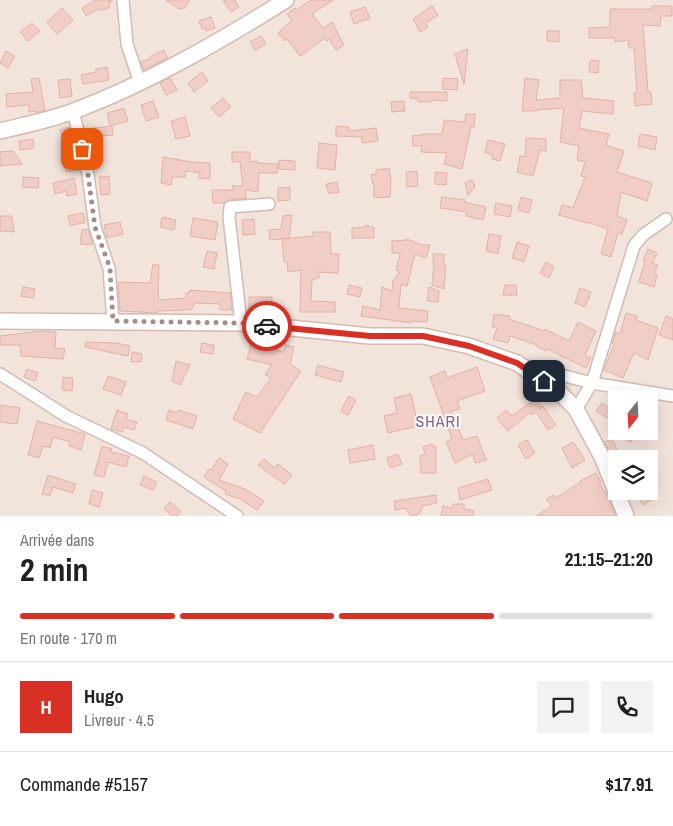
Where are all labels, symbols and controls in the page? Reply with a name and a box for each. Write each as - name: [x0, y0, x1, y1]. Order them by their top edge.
- pin: [61, 128, 103, 170]
- icon: bag: [68, 135, 96, 163]
- courier: [242, 301, 292, 351]
- icon: car: [253, 312, 281, 340]
- pin: [523, 360, 565, 402]
- icon: home: [530, 367, 558, 395]
- north arrow: [608, 390, 658, 440]
- map controls: [608, 390, 658, 500]
- district label: SHARI: [415, 410, 461, 432]
- button: layers: [608, 450, 658, 500]
- text: Arrivée dans: [20, 529, 94, 551]
- text: 21:15–21:20: [565, 546, 653, 572]
- text: 2 min: [20, 548, 89, 591]
- text: En route · 170 m: [20, 627, 117, 649]
- button: chat: [537, 681, 589, 733]
- button: phone: [601, 681, 653, 733]
- text: Hugo: [84, 683, 124, 709]
- text: H: [40, 694, 52, 720]
- text: Livreur · 4.5: [84, 709, 154, 731]
- text: Commande #5157: [20, 771, 148, 797]
- text: $17.91: [605, 771, 653, 797]

